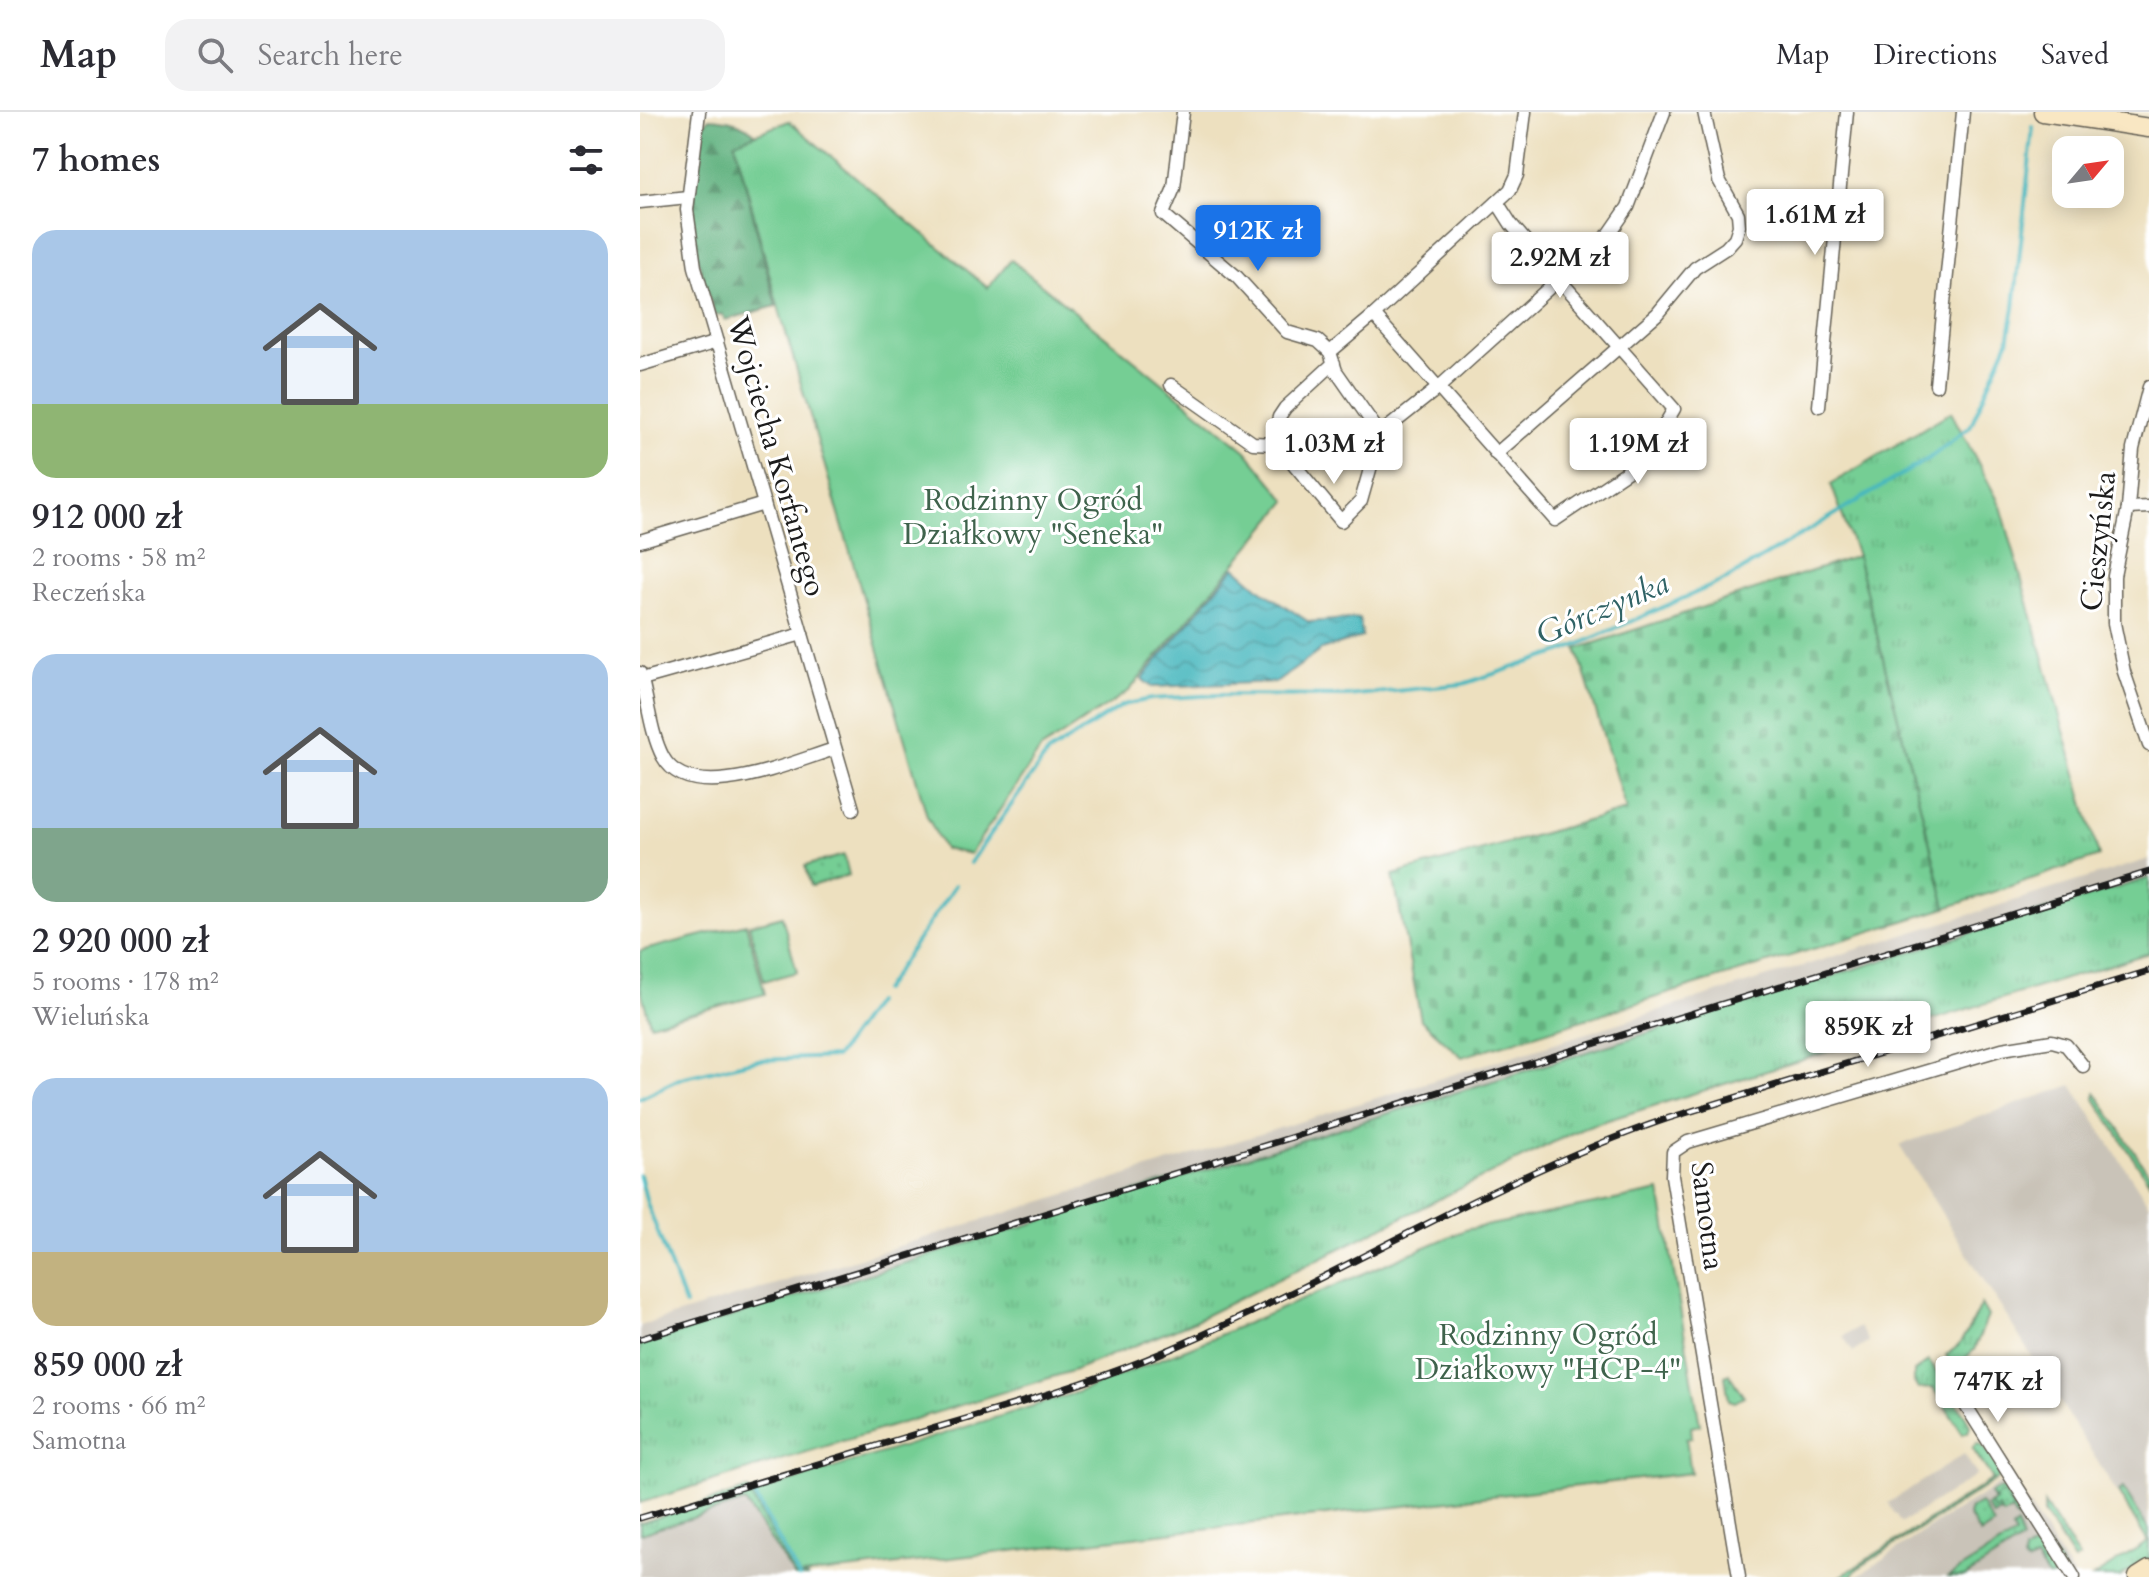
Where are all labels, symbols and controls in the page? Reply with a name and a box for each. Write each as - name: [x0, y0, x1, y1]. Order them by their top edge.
- search box: [165, 19, 725, 91]
- text: Map: [40, 29, 117, 81]
- icon: search: [193, 33, 237, 77]
- text: Search here: [257, 35, 403, 76]
- text: Map: [1776, 36, 1830, 74]
- text: Directions: [1874, 36, 1997, 74]
- text: Saved: [2041, 36, 2109, 74]
- north arrow: [2052, 136, 2124, 208]
- map controls: [2052, 136, 2124, 208]
- text: 7 homes: [32, 137, 160, 183]
- icon: filters: [564, 138, 608, 182]
- pin: 1.61M zł: [1732, 189, 1898, 257]
- text: 1.61M zł: [1765, 197, 1865, 232]
- pin: 912K zł: [1184, 205, 1332, 273]
- text: 912K zł: [1213, 213, 1303, 248]
- pin: 2.92M zł: [1477, 232, 1643, 300]
- text: 2.92M zł: [1510, 240, 1610, 275]
- icon: home: [248, 282, 392, 426]
- street label: Wojciecha Korfantego: [717, 310, 836, 601]
- pin: 1.03M zł: [1251, 418, 1417, 486]
- pin: 1.19M zł: [1555, 418, 1721, 486]
- text: 1.03M zł: [1284, 426, 1384, 461]
- text: 1.19M zł: [1588, 426, 1688, 461]
- street label: Cieszyńska: [2071, 469, 2126, 613]
- park label: Rodzinny Ogród Działkowy "Seneka": [903, 480, 1163, 555]
- text: 912 000 zł: [32, 494, 182, 540]
- text: 2 rooms · 58 m²: [32, 540, 205, 575]
- water label: Górczynka: [1529, 561, 1676, 657]
- text: Reczeńska: [32, 575, 146, 610]
- icon: home: [248, 706, 392, 850]
- text: 2 920 000 zł: [32, 918, 209, 964]
- text: 5 rooms · 178 m²: [32, 964, 219, 999]
- text: Wieluńska: [32, 999, 149, 1034]
- pin: 859K zł: [1794, 1001, 1942, 1069]
- text: 859K zł: [1823, 1009, 1913, 1044]
- icon: home: [248, 1130, 392, 1274]
- street label: Samotna: [1681, 1159, 1735, 1273]
- park label: Rodzinny Ogród Działkowy "HCP-4": [1415, 1315, 1681, 1390]
- text: 859 000 zł: [32, 1342, 182, 1388]
- pin: 747K zł: [1924, 1356, 2072, 1424]
- text: 747K zł: [1953, 1364, 2043, 1399]
- text: 2 rooms · 66 m²: [32, 1388, 205, 1423]
- text: Samotna: [32, 1423, 127, 1458]

